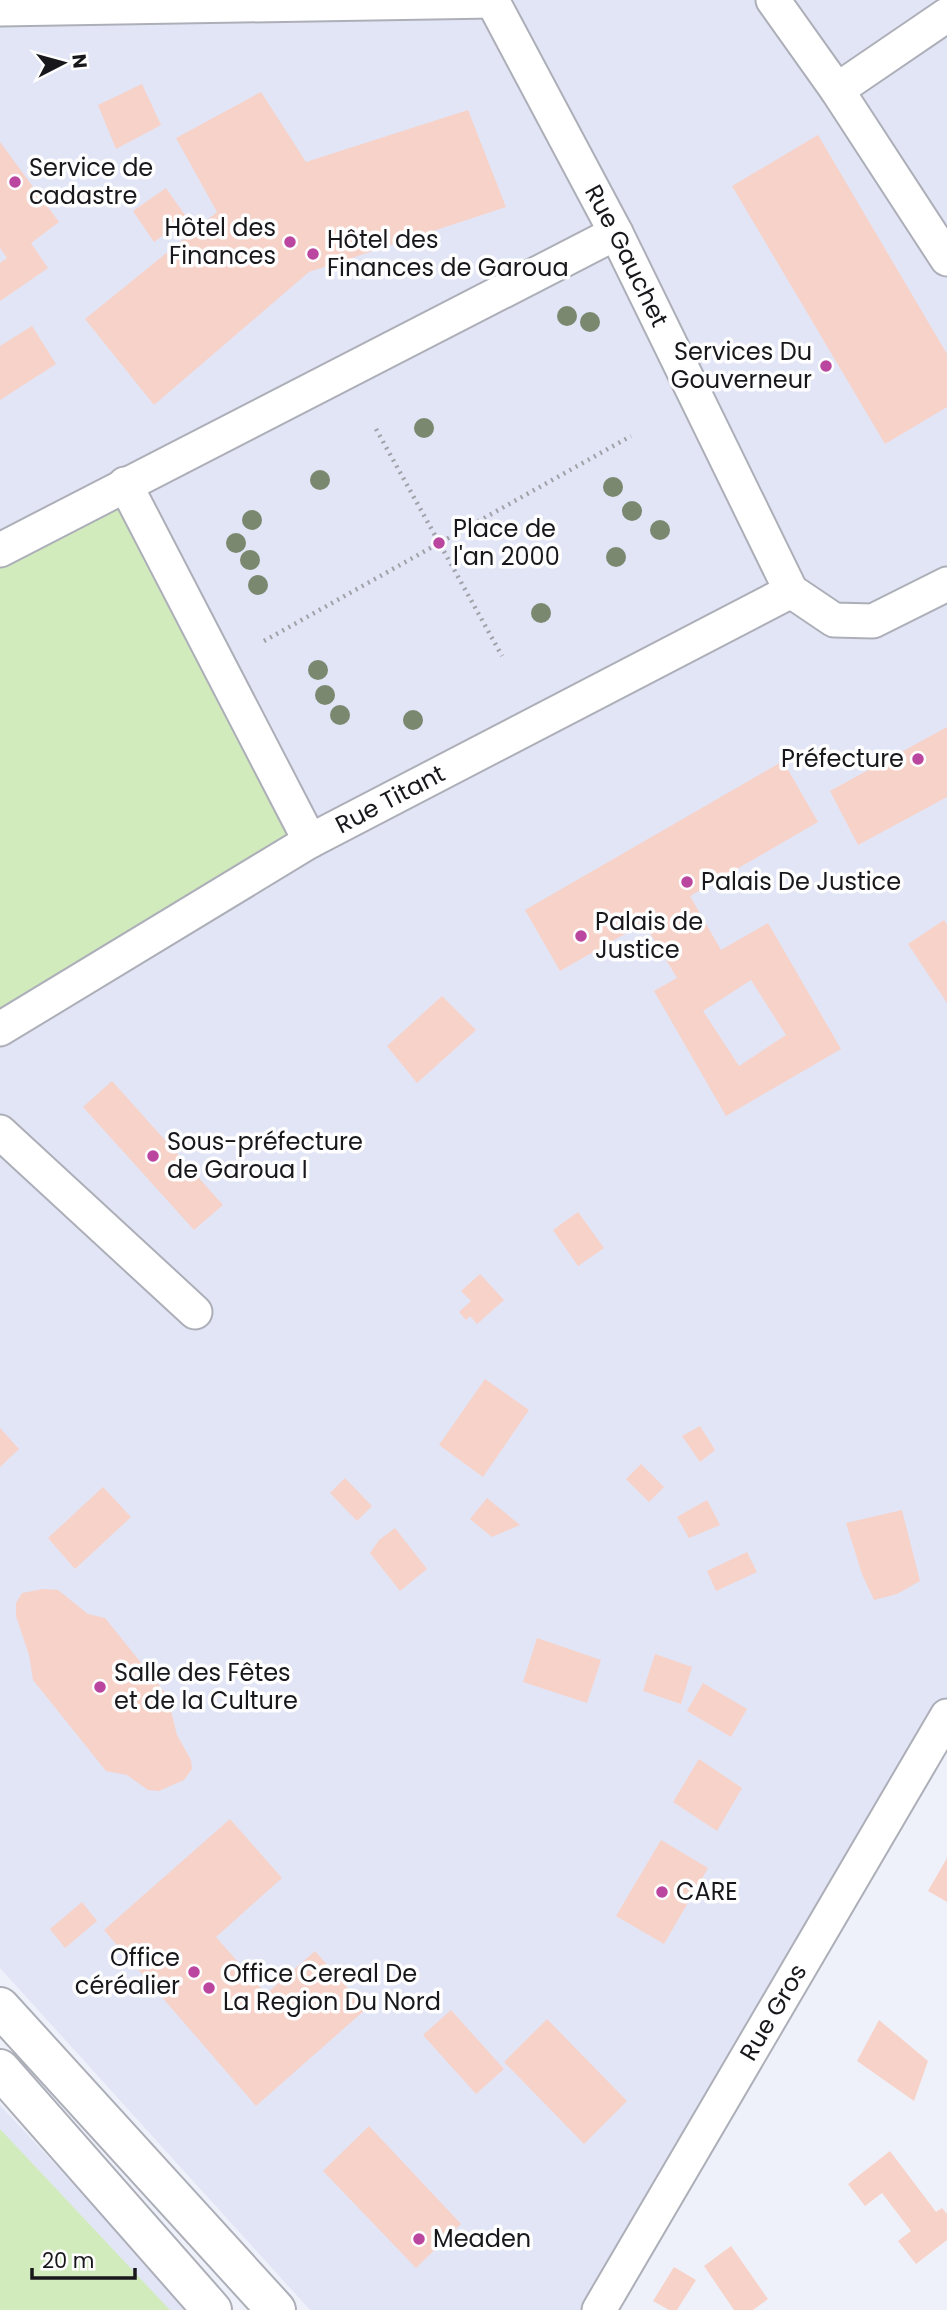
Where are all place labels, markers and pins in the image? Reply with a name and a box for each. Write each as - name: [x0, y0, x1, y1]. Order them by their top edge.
- place label: Service de cadastre: [29, 151, 153, 212]
- marker: Service de cadastre: [7, 174, 23, 190]
- place label: Hôtel des Finances: [164, 211, 276, 272]
- place label: Hôtel des Finances de Garoua: [327, 223, 569, 284]
- marker: Hôtel des Finances: [282, 234, 298, 250]
- marker: Hôtel des Finances de Garoua: [305, 246, 321, 262]
- place label: Services Du Gouverneur: [671, 335, 812, 396]
- marker: Services Du Gouverneur: [818, 358, 834, 374]
- place label: Place de l'an 2000: [453, 512, 560, 573]
- marker: Place de l'an 2000: [431, 535, 447, 551]
- place label: Préfecture: [781, 742, 904, 775]
- marker: Préfecture: [910, 751, 926, 767]
- place label: Palais De Justice: [701, 865, 901, 898]
- marker: Palais De Justice: [679, 874, 695, 890]
- place label: Palais de Justice: [595, 905, 703, 966]
- marker: Palais de Justice: [573, 928, 589, 944]
- place label: Sous-préfecture de Garoua I: [167, 1125, 363, 1186]
- marker: Sous-préfecture de Garoua I: [145, 1148, 161, 1164]
- place label: Salle des Fêtes et de la Culture: [114, 1656, 298, 1717]
- marker: Salle des Fêtes et de la Culture: [92, 1679, 108, 1695]
- place label: CARE: [676, 1875, 738, 1908]
- marker: CARE: [654, 1884, 670, 1900]
- place label: Office céréalier: [75, 1941, 180, 2002]
- place label: Office Cereal De La Region Du Nord: [223, 1957, 441, 2018]
- marker: Office céréalier: [186, 1964, 202, 1980]
- marker: Office Cereal De La Region Du Nord: [201, 1980, 217, 1996]
- place label: Meaden: [433, 2222, 531, 2255]
- marker: Meaden: [411, 2231, 427, 2247]

